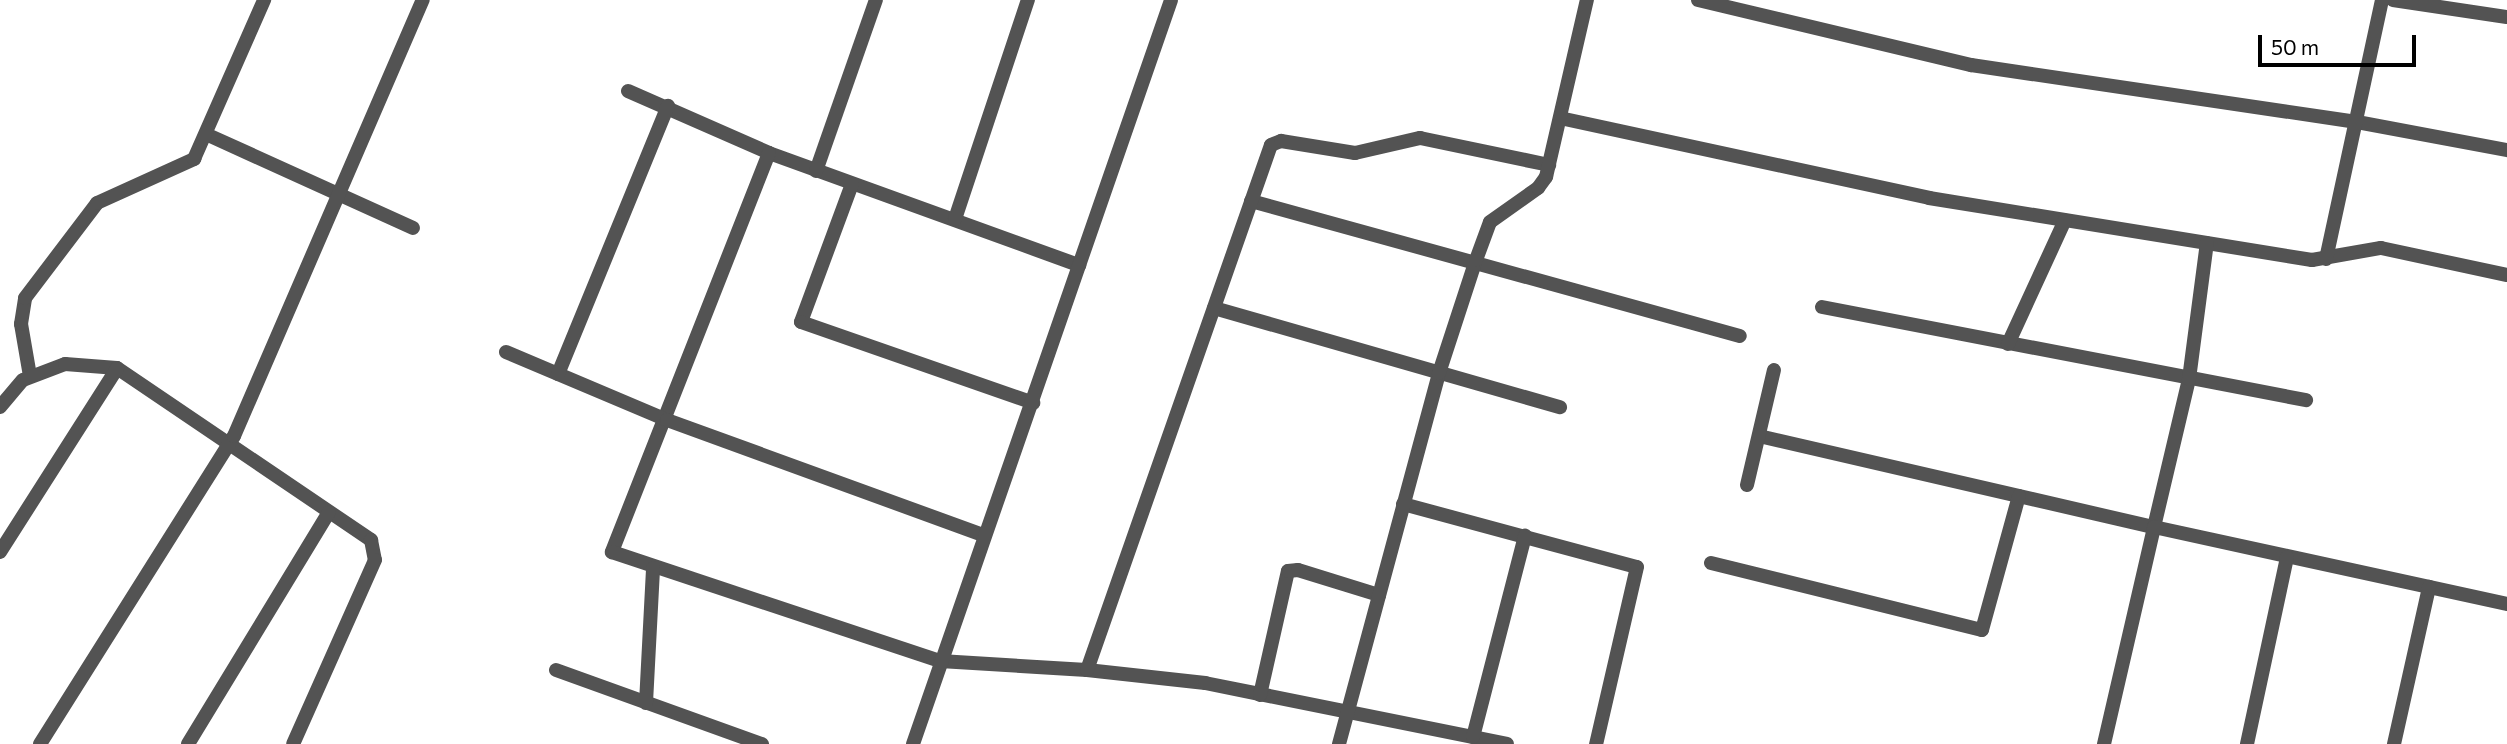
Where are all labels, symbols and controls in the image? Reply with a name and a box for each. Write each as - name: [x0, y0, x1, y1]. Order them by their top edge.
- scale bar: [2262, 21, 2420, 65]
- text: 50 m: [2271, 34, 2319, 59]

